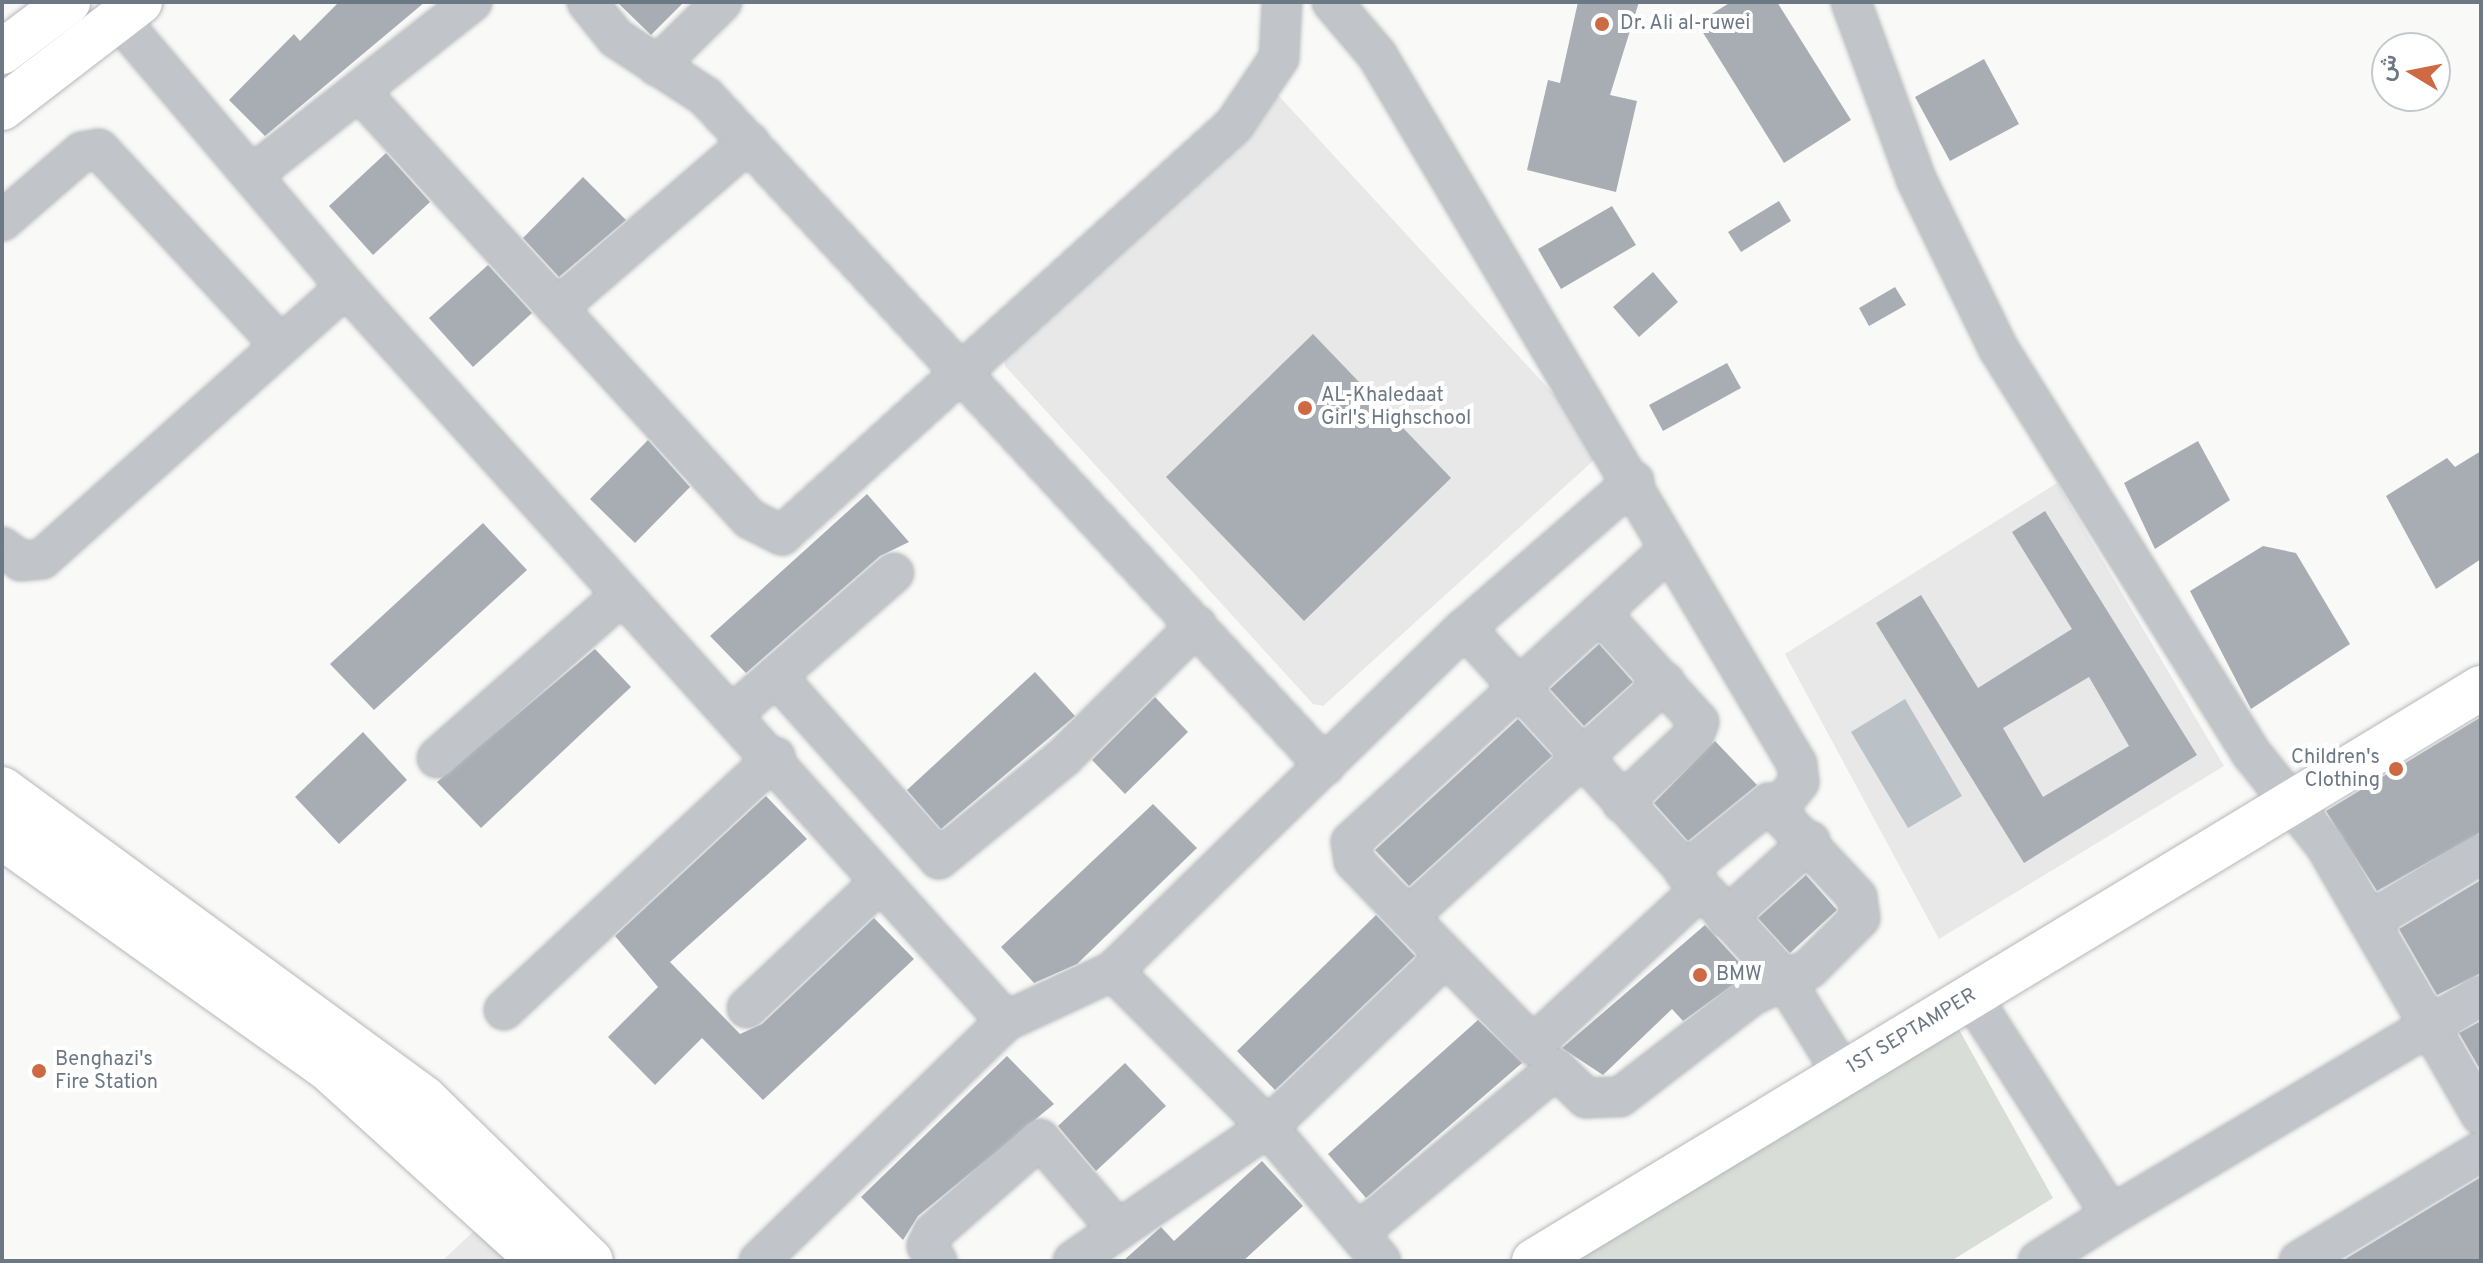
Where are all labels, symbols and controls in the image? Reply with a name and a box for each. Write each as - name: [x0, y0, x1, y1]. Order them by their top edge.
- place label: Dr. Ali al-ruwei: [1620, 12, 1751, 36]
- marker: Dr. Ali al-ruwei: [1591, 13, 1613, 35]
- north arrow: [2371, 32, 2451, 112]
- text: ش: [2373, 53, 2404, 83]
- place label: AL-Khaledaat Girl's Highschool: [1321, 384, 1471, 431]
- marker: AL-Khaledaat Girl's Highschool: [1296, 399, 1314, 417]
- place label: Children's Clothing: [2291, 746, 2380, 793]
- marker: Children's Clothing: [2387, 760, 2405, 778]
- place label: BMW: [1716, 963, 1762, 987]
- marker: BMW: [1691, 966, 1709, 984]
- street label: 1ST SEPTAMPER: [1842, 984, 1982, 1080]
- place label: Benghazi's Fire Station: [55, 1048, 158, 1095]
- marker: Benghazi's Fire Station: [30, 1062, 48, 1080]

